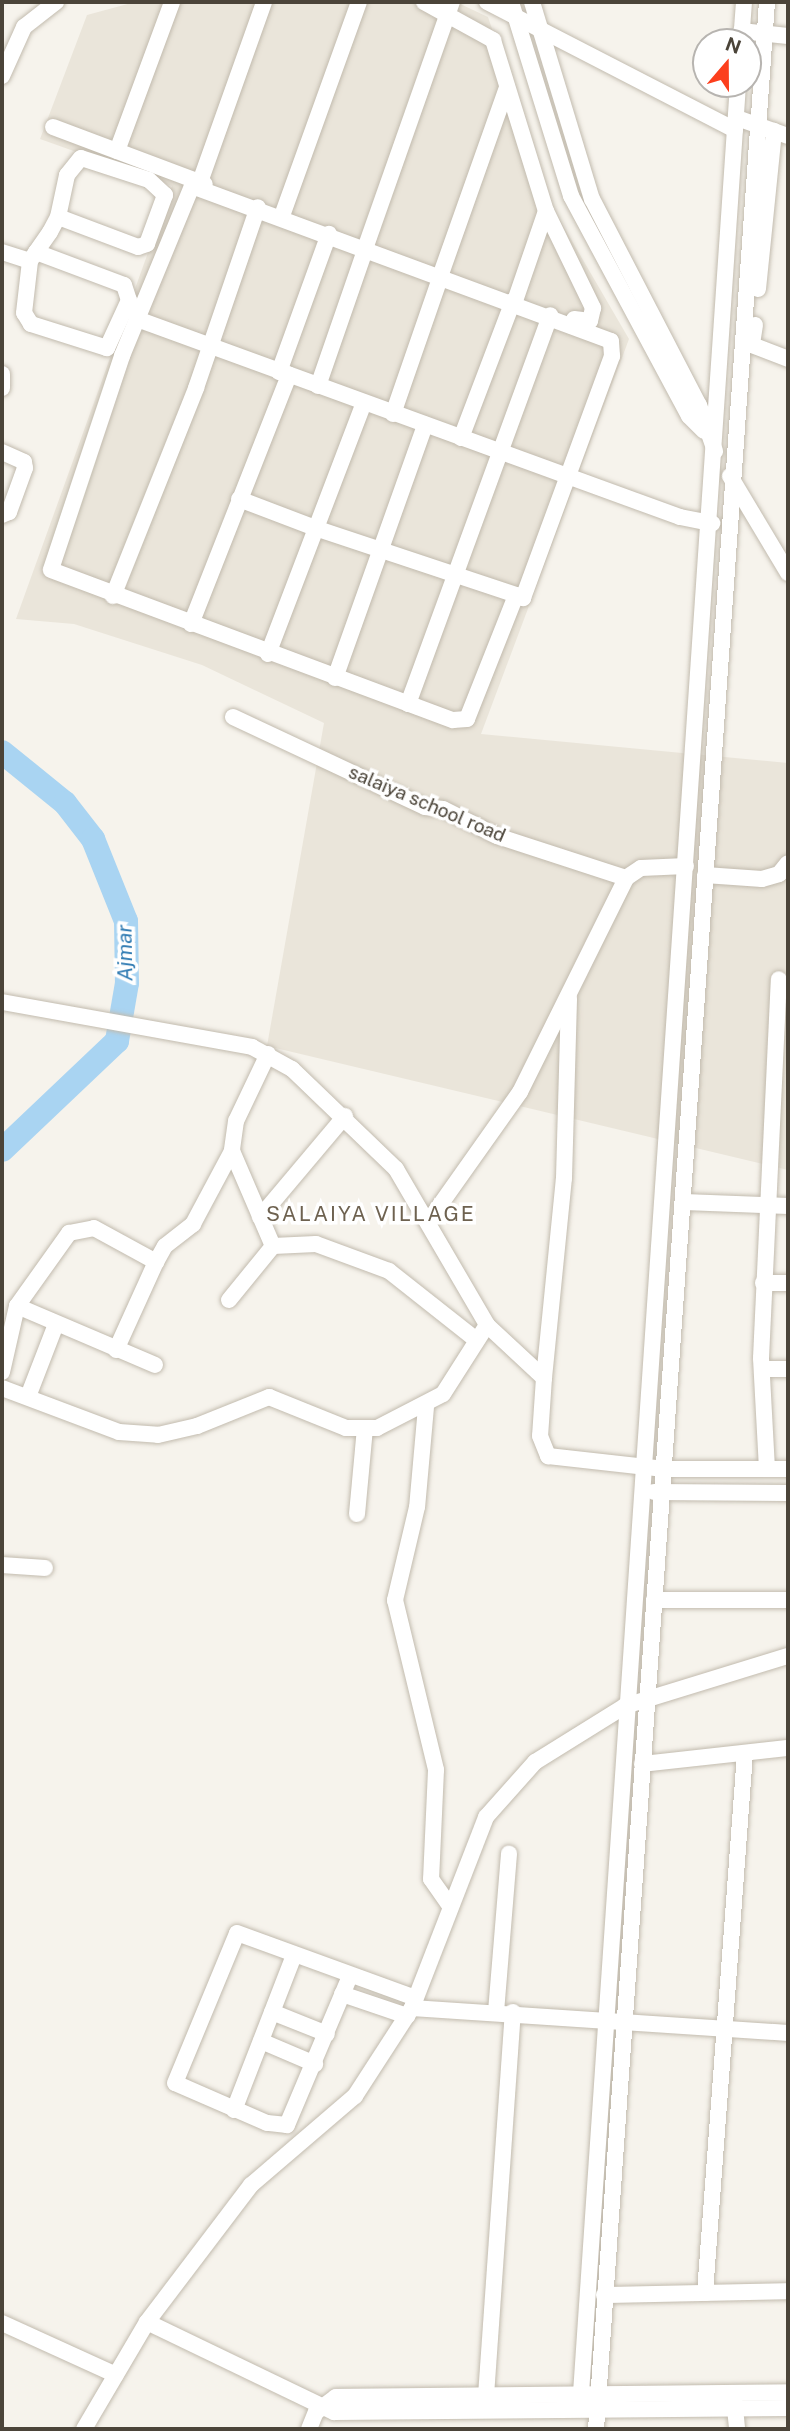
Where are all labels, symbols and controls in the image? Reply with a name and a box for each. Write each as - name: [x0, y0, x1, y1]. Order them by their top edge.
- north arrow: [692, 28, 762, 98]
- text: N: [723, 32, 744, 58]
- street label: salaiya school road: [345, 761, 509, 847]
- water label: Ajmar: [112, 925, 138, 981]
- district label: SALAIYA VILLAGE: [268, 1201, 474, 1227]

